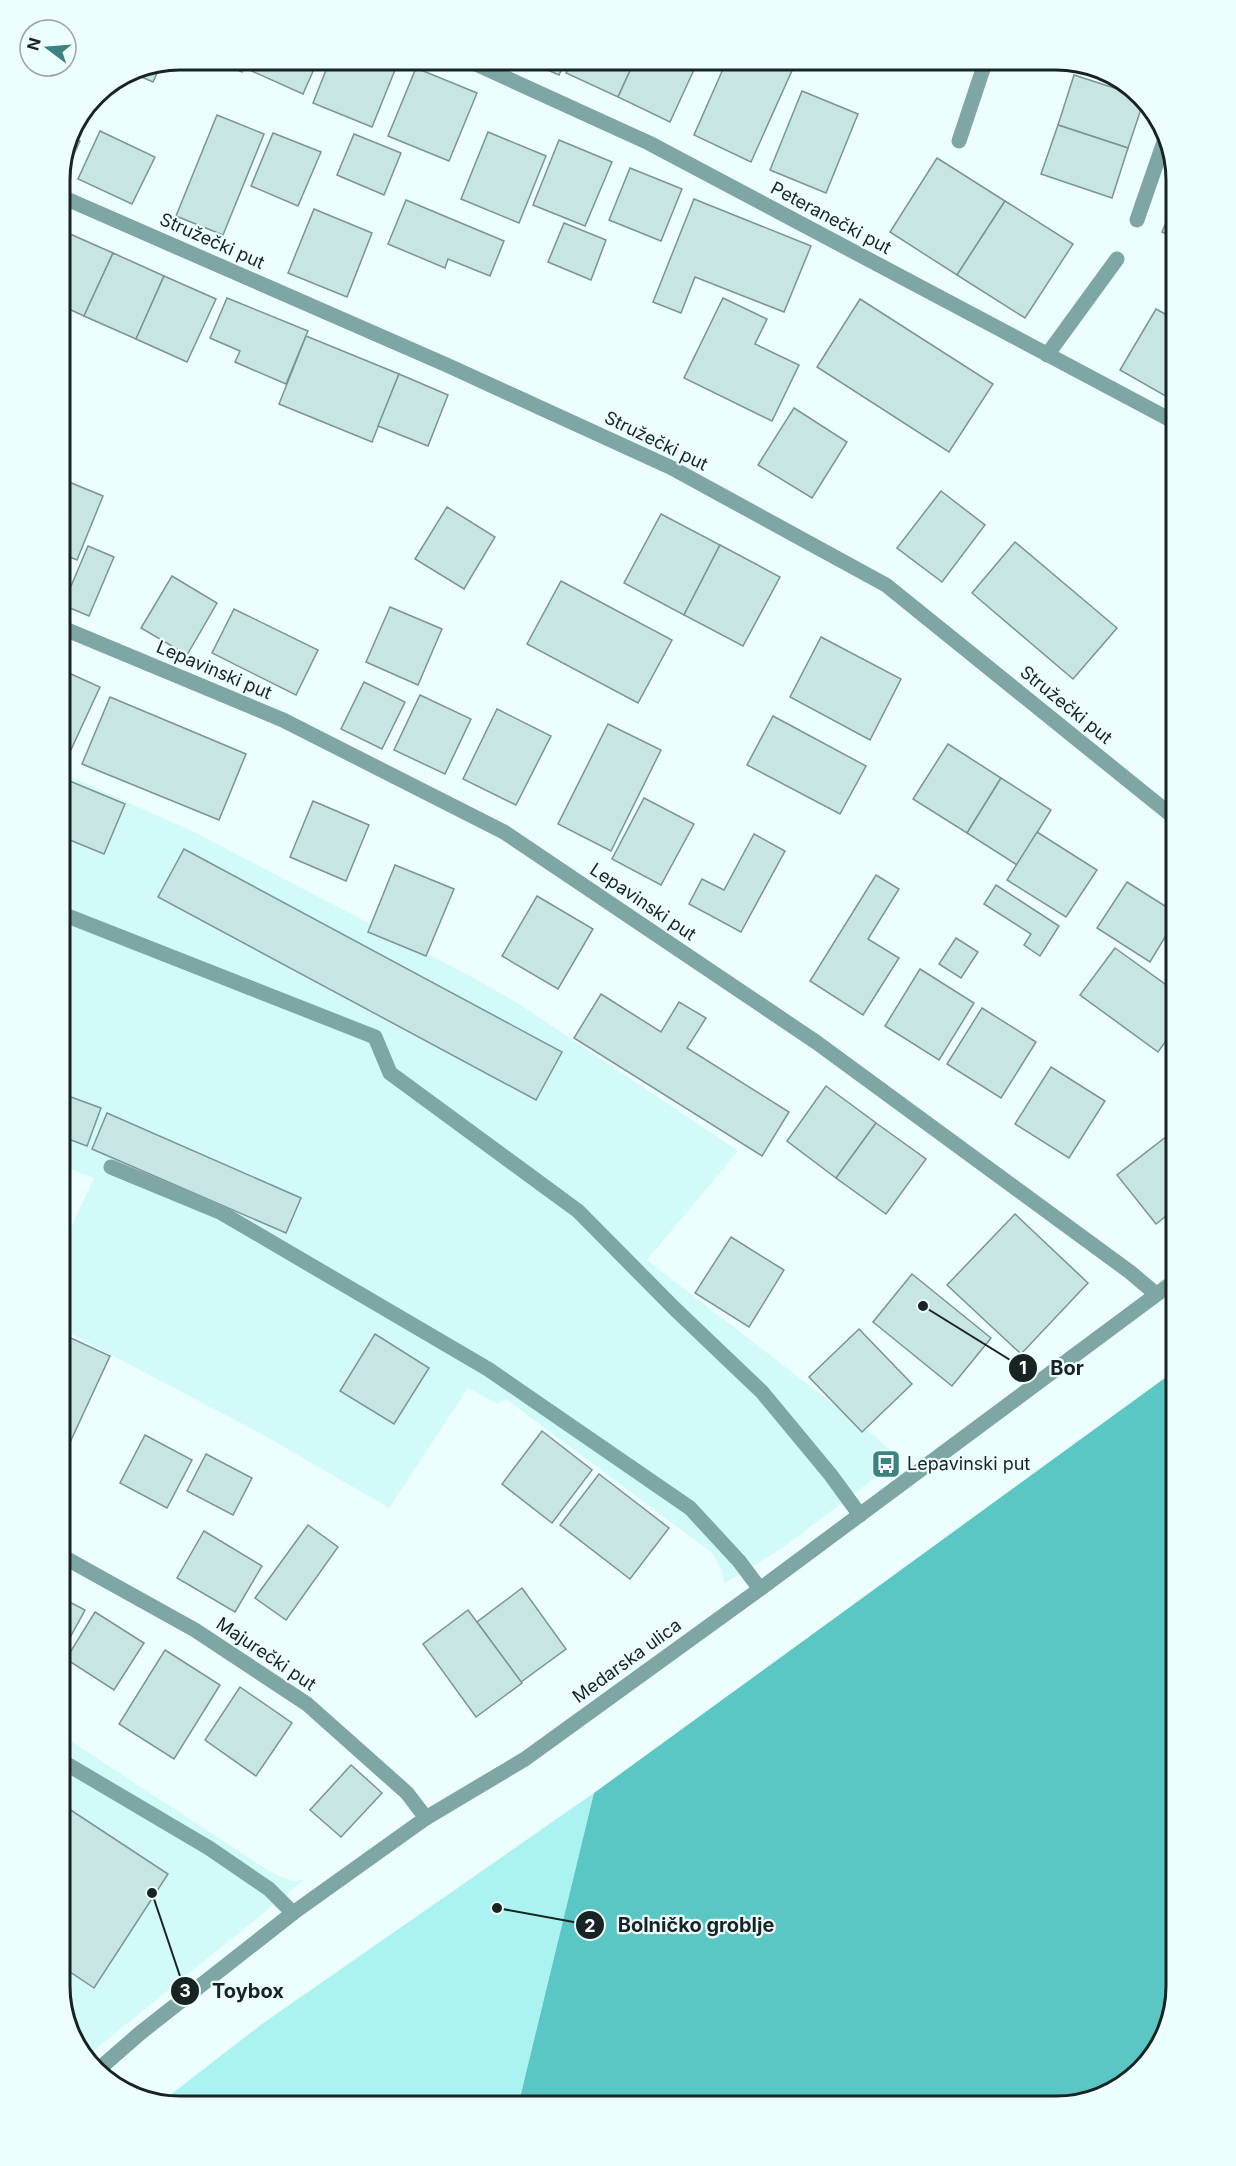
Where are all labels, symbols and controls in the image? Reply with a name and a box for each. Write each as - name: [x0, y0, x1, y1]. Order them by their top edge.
- north arrow: [18, 18, 78, 78]
- text: N: [22, 35, 45, 52]
- street label: Peteranečki put: [767, 177, 895, 258]
- street label: Stružečki put: [157, 208, 268, 273]
- street label: Stružečki put: [601, 407, 711, 475]
- street label: Lepavinski put: [153, 636, 275, 703]
- street label: Stružečki put: [1016, 661, 1117, 748]
- street label: Lepavinski put: [586, 858, 700, 945]
- callout: Bor: [1008, 1349, 1096, 1387]
- text: Bor: [1050, 1356, 1084, 1380]
- text: 1: [1019, 1357, 1027, 1378]
- bus stop icon: Lepavinski put: [870, 1448, 902, 1480]
- place label: Lepavinski put: [907, 1453, 1030, 1474]
- street label: Majurečki put: [213, 1613, 320, 1695]
- street label: Medarska ulica: [568, 1614, 685, 1707]
- callout: Bolničko groblje: [575, 1906, 786, 1944]
- text: Bolničko groblje: [618, 1913, 774, 1937]
- text: 2: [584, 1915, 596, 1936]
- callout: Toybox: [170, 1972, 295, 2010]
- text: Toybox: [212, 1979, 284, 2003]
- text: 3: [179, 1980, 191, 2001]

